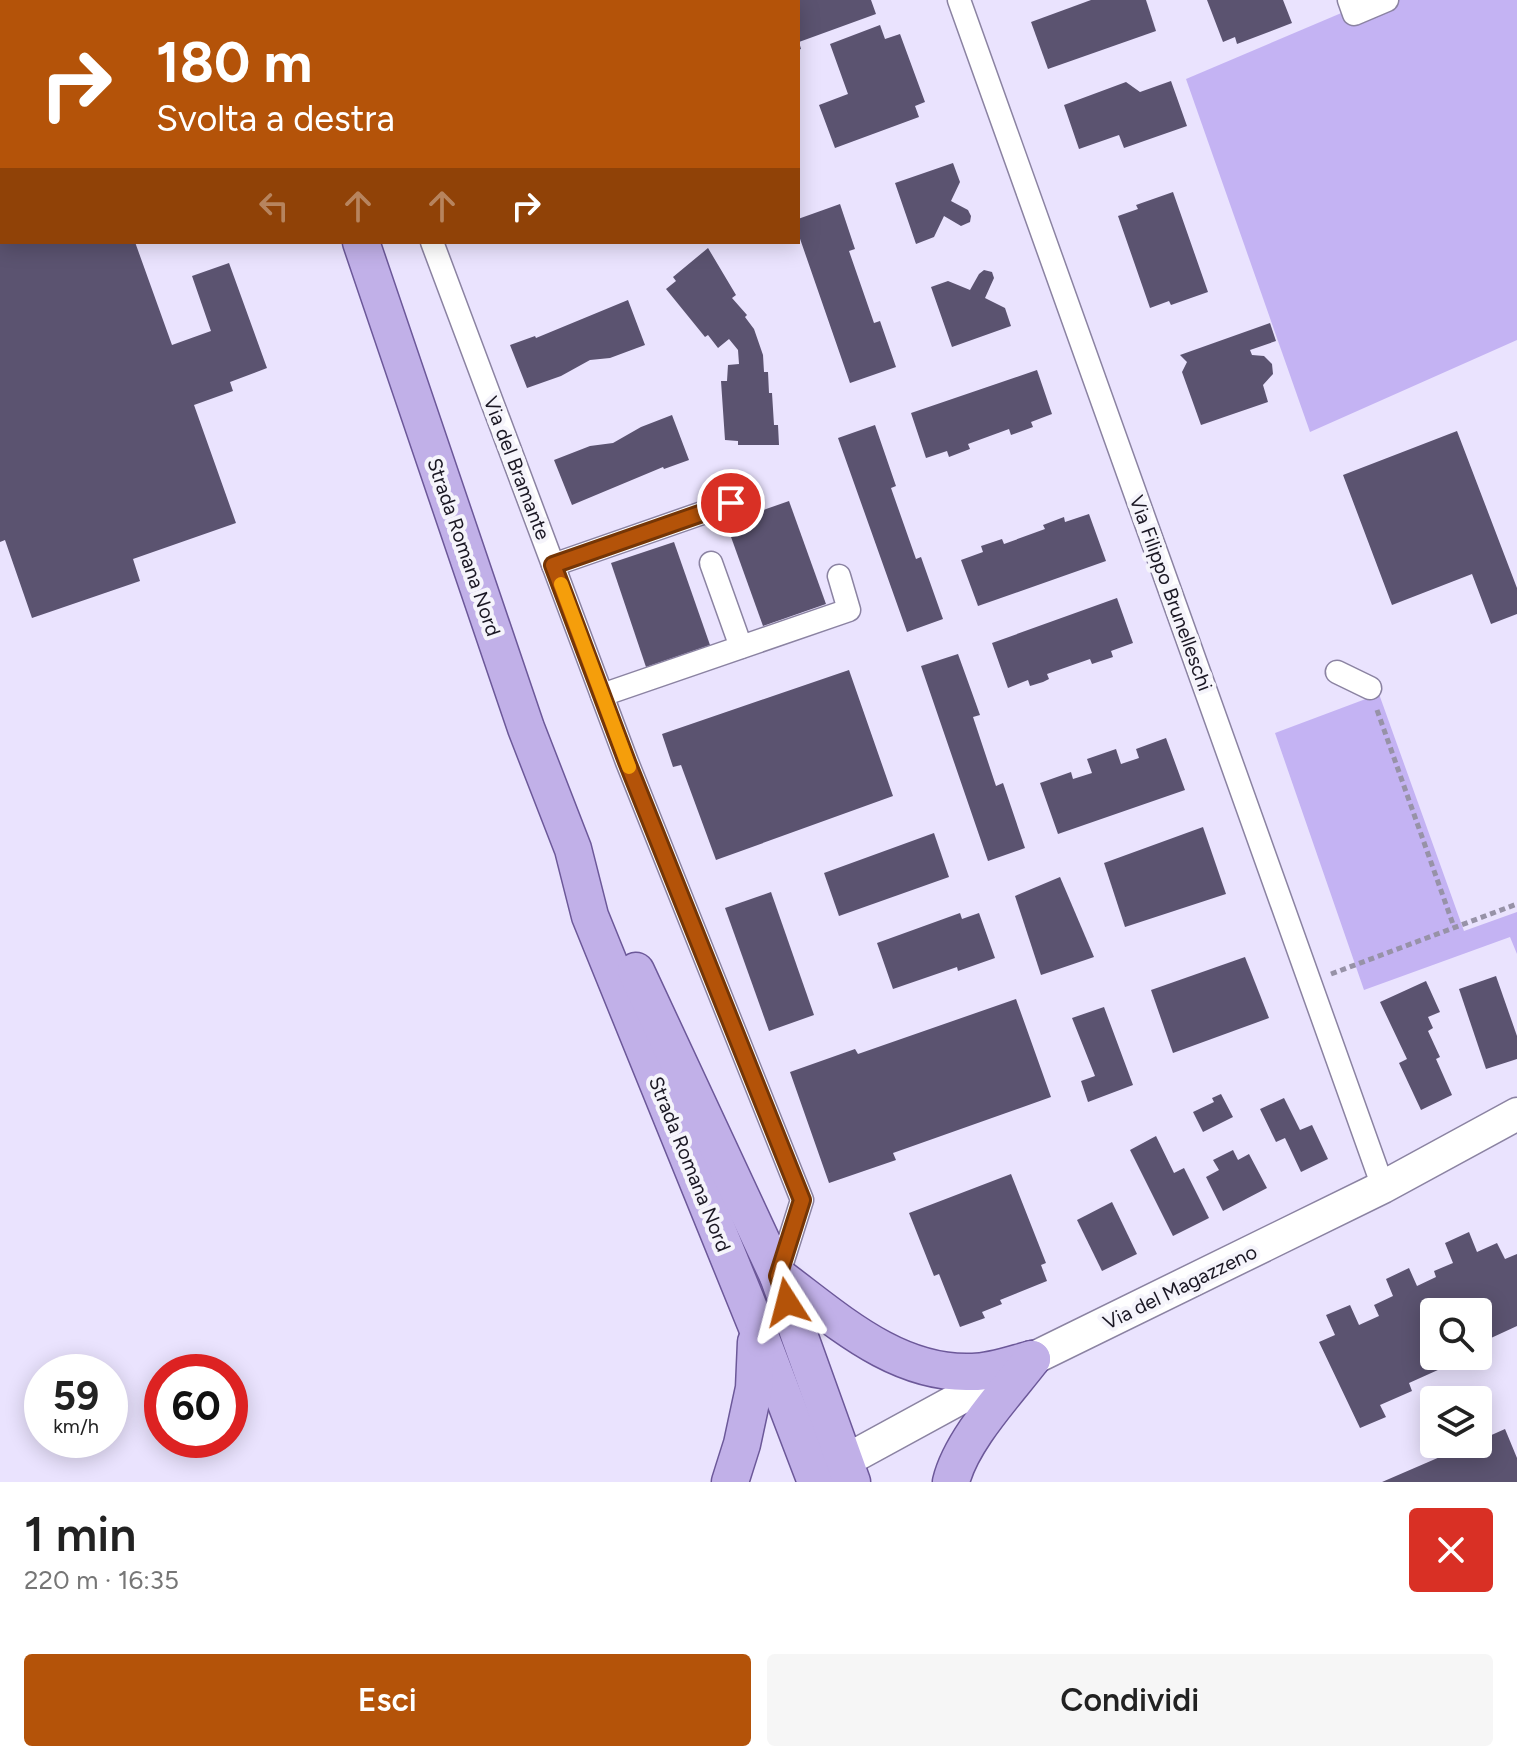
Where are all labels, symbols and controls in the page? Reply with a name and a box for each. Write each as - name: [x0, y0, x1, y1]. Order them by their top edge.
- text: 180 m: [156, 29, 312, 96]
- icon: right: [24, 32, 128, 136]
- text: Svolta a destra: [156, 97, 395, 140]
- icon: left: [252, 184, 296, 228]
- icon: ahead: [336, 184, 380, 228]
- icon: ahead: [420, 184, 464, 228]
- icon: right: [504, 184, 548, 228]
- street label: Via del Bramante: [479, 393, 555, 543]
- street label: Strada Romana Nord: [422, 455, 506, 639]
- pin: [697, 469, 765, 537]
- icon: arrive: [709, 481, 753, 525]
- street label: Via Filippo Brunelleschi: [1124, 492, 1218, 694]
- street label: Strada Romana Nord: [644, 1073, 736, 1255]
- street label: Via del Magazzeno: [1099, 1239, 1261, 1335]
- position arrow: [745, 1260, 829, 1344]
- map controls: [1420, 1298, 1492, 1458]
- button: search: [1420, 1298, 1492, 1370]
- speed limit sign: 60: [144, 1354, 248, 1458]
- text: 59: [53, 1372, 99, 1420]
- button: layers: [1420, 1386, 1492, 1458]
- text: km/h: [53, 1414, 99, 1438]
- text: 1 min: [24, 1505, 136, 1563]
- button: close: [1409, 1508, 1493, 1592]
- text: 220 m · 16:35: [24, 1564, 179, 1596]
- button: Esci: [24, 1654, 751, 1746]
- button: Condividi: [767, 1654, 1493, 1746]

